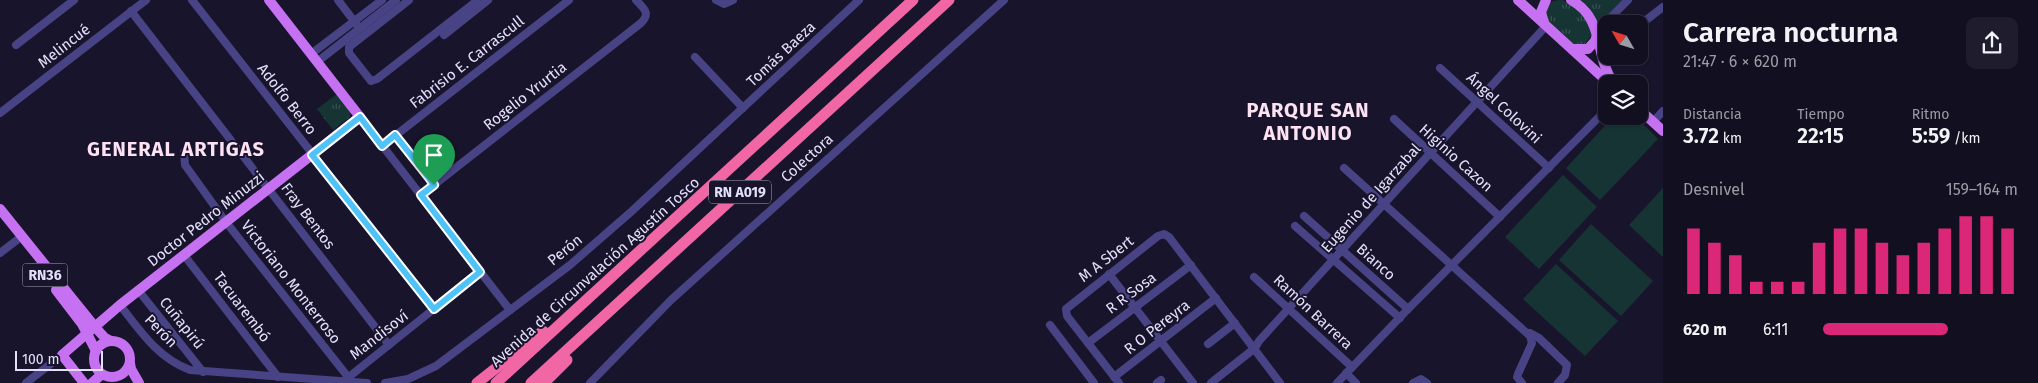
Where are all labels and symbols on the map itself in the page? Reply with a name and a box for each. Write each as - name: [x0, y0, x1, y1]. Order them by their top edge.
- street label: Fabrisio E. Carrascull: [406, 11, 528, 112]
- north arrow: [1598, 15, 1648, 65]
- street label: Tomás Baeza: [743, 18, 819, 90]
- street label: Melincué: [34, 20, 94, 72]
- street label: Rogelio Yrurtia: [480, 58, 570, 134]
- street label: Adolfo Berro: [254, 60, 320, 138]
- street label: Ángel Colovini: [1463, 69, 1545, 147]
- district label: PARQUE SAN ANTONIO: [1246, 98, 1370, 145]
- street label: Higinio Cazon: [1416, 120, 1496, 196]
- street label: Colectora: [777, 130, 837, 186]
- pin: [413, 134, 455, 185]
- district label: GENERAL ARTIGAS: [87, 137, 265, 161]
- street label: Eugenio de Igarzabal: [1317, 139, 1425, 256]
- street label: Doctor Pedro Minuzzi: [144, 168, 268, 270]
- street label: Avenida de Circunvalación Agustín Tosco: [487, 173, 703, 371]
- street label: Fray Bentos: [277, 179, 339, 253]
- road number: RN A019: [709, 180, 771, 203]
- street label: Victoriano Monterroso: [237, 217, 345, 347]
- street label: Perón: [544, 231, 586, 269]
- street label: M A Sbert: [1075, 232, 1137, 286]
- street label: Bianco: [1353, 240, 1399, 284]
- road number: RN36: [22, 264, 68, 286]
- street label: Tacuarembó: [210, 268, 274, 346]
- street label: R R Sosa: [1102, 268, 1160, 318]
- street label: Ramón Barrera: [1270, 271, 1356, 353]
- street label: Cuñapirú: [156, 293, 208, 353]
- street label: R O Pereyra: [1121, 296, 1193, 358]
- street label: Mandisoví: [346, 307, 412, 363]
- street label: Perón: [141, 311, 181, 351]
- scale bar: [15, 348, 102, 371]

